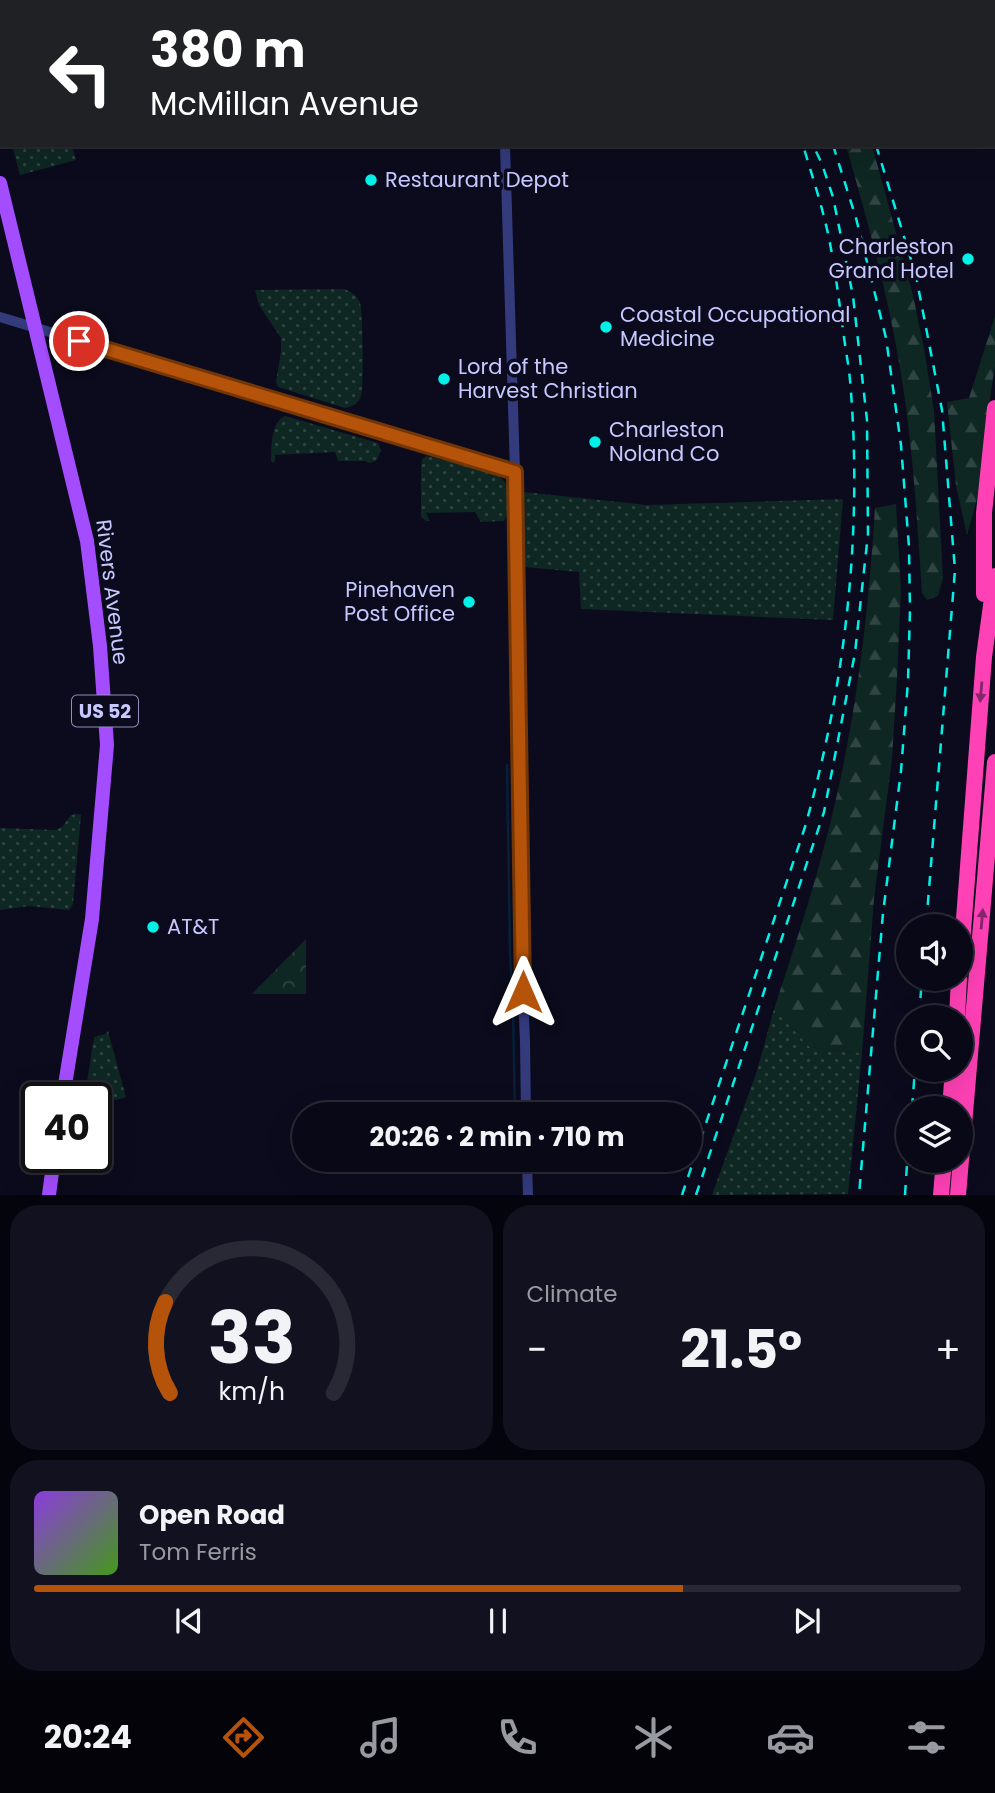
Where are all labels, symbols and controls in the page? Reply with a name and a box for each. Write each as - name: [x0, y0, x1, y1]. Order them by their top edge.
- text: 380 m: [150, 16, 306, 84]
- icon: left: [35, 28, 126, 119]
- text: McMillan Avenue: [150, 81, 419, 126]
- place label: Restaurant Depot: [385, 165, 569, 194]
- marker: Restaurant Depot: [363, 172, 379, 188]
- place label: Charleston Grand Hotel: [829, 232, 954, 285]
- marker: Charleston Grand Hotel: [960, 251, 976, 267]
- place label: Coastal Occupational Medicine: [620, 300, 850, 353]
- pin: [49, 311, 109, 371]
- marker: Coastal Occupational Medicine: [598, 319, 614, 335]
- icon: arrive: [60, 322, 98, 360]
- place label: Lord of the Harvest Christian: [458, 352, 638, 405]
- marker: Lord of the Harvest Christian: [436, 371, 452, 387]
- place label: Charleston Noland Co: [609, 415, 724, 468]
- marker: Charleston Noland Co: [587, 434, 603, 450]
- street label: Rivers Avenue: [89, 518, 136, 666]
- place label: Pinehaven Post Office: [344, 575, 455, 628]
- marker: Pinehaven Post Office: [461, 594, 477, 610]
- one-way arrow: [975, 682, 986, 704]
- road number: US 52: [72, 696, 138, 726]
- one-way arrow: [977, 907, 988, 929]
- place label: AT&T: [167, 912, 219, 941]
- map controls: [896, 914, 973, 1173]
- button: sound: [896, 914, 973, 991]
- marker: AT&T: [145, 919, 161, 935]
- position arrow: [486, 955, 560, 1029]
- button: search: [896, 1005, 973, 1082]
- speed limit sign: 40: [21, 1082, 112, 1173]
- button: layers: [896, 1096, 973, 1173]
- text: 20:26 · 2 min · 710 m: [370, 1119, 624, 1155]
- text: Climate: [527, 1278, 617, 1310]
- text: 33: [207, 1288, 295, 1389]
- text: 21.5°: [680, 1313, 802, 1386]
- text: −: [527, 1323, 547, 1376]
- text: +: [935, 1323, 961, 1376]
- text: km/h: [218, 1374, 285, 1409]
- text: Open Road: [139, 1497, 285, 1533]
- text: Tom Ferris: [139, 1536, 257, 1568]
- icon: previous: [170, 1602, 208, 1640]
- icon: pause: [479, 1602, 517, 1640]
- icon: next: [788, 1602, 826, 1640]
- icon: directions: [219, 1713, 268, 1762]
- icon: music: [356, 1713, 405, 1762]
- icon: phone: [493, 1713, 542, 1762]
- icon: climate: [629, 1713, 678, 1762]
- icon: car: [766, 1713, 815, 1762]
- icon: filters: [902, 1713, 951, 1762]
- text: 20:24: [44, 1714, 132, 1759]

